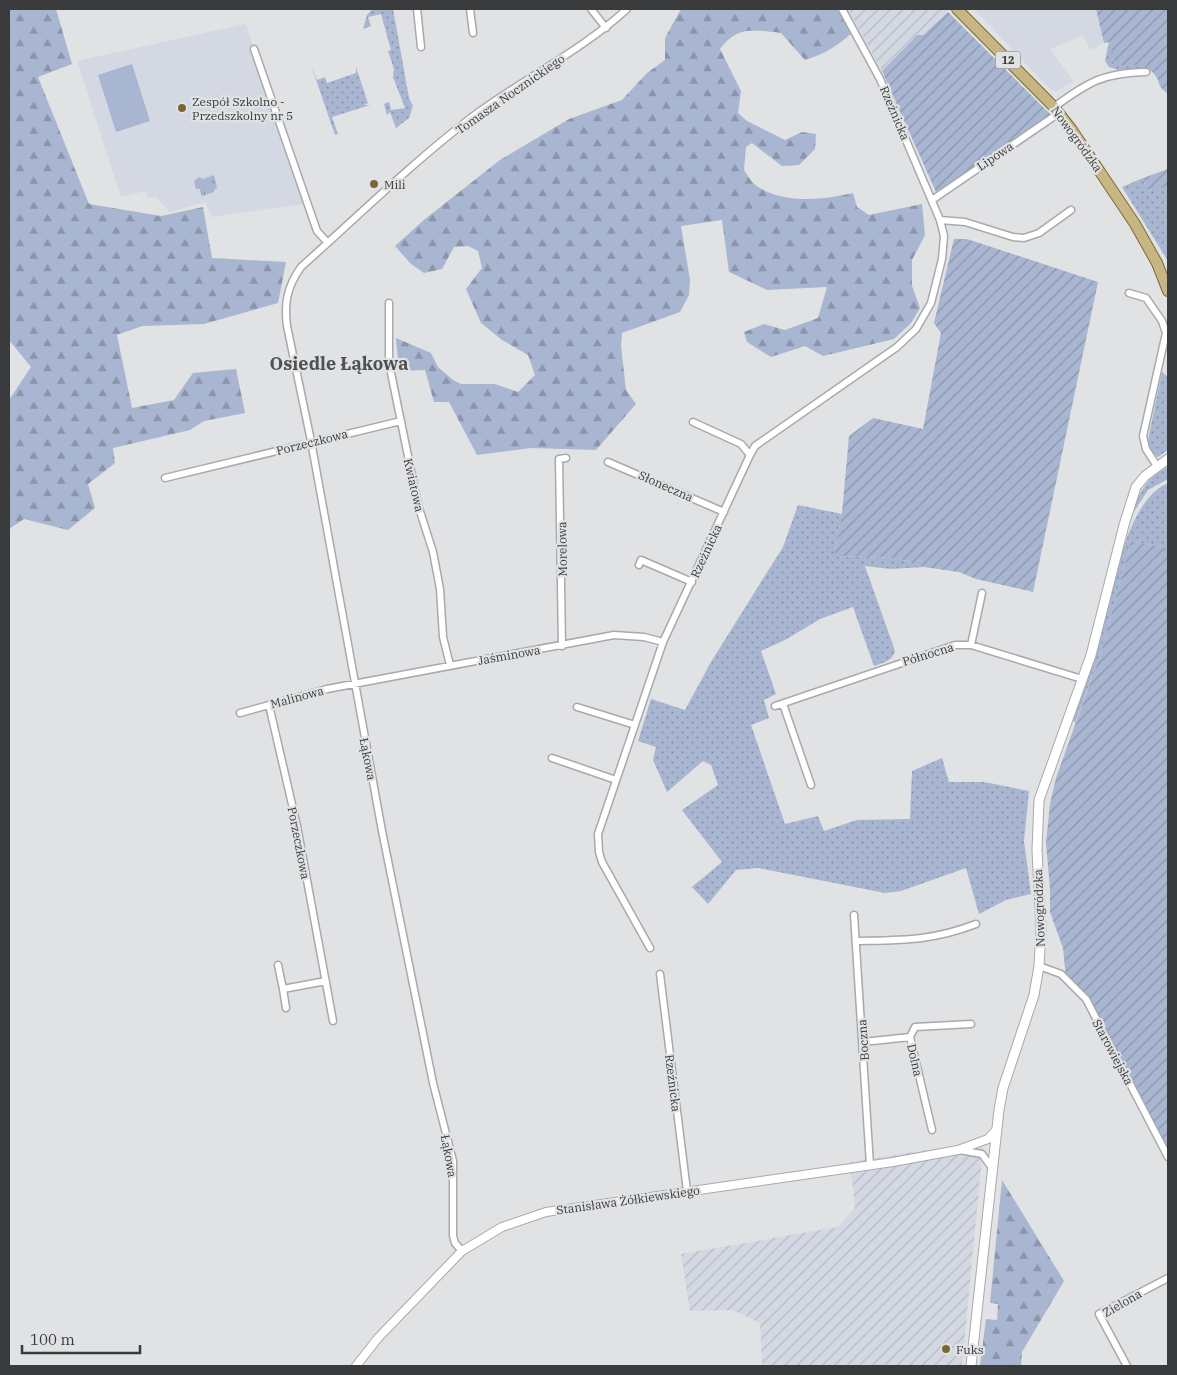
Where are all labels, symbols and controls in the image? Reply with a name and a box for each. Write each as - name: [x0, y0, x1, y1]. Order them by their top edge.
- street label: Tomasza Nocznickiego: [453, 51, 568, 137]
- road number: 12: [996, 52, 1020, 68]
- street label: Rzeźnicka: [877, 84, 913, 143]
- place label: Zespół Szkolno - Przedszkolny nr 5: [192, 94, 293, 123]
- marker: Zespół Szkolno - Przedszkolny nr 5: [176, 102, 188, 114]
- street label: Nowogródzka: [1048, 103, 1106, 175]
- street label: Lipowa: [974, 138, 1016, 174]
- place label: Mili: [384, 177, 406, 192]
- marker: Mili: [368, 178, 380, 190]
- district label: Osiedle Łąkowa: [270, 352, 408, 375]
- street label: Porzeczkowa: [275, 426, 350, 458]
- street label: Kwiatowa: [401, 457, 428, 514]
- street label: Słoneczna: [636, 467, 696, 505]
- street label: Morelowa: [554, 521, 570, 577]
- street label: Rzeźnicka: [687, 521, 725, 580]
- street label: Północna: [901, 639, 956, 669]
- street label: Jaśminowa: [477, 642, 542, 668]
- street label: Malinowa: [269, 683, 326, 711]
- street label: Łąkowa: [357, 736, 380, 782]
- street label: Porzeczkowa: [285, 806, 313, 881]
- street label: Nowogródzka: [1030, 868, 1048, 947]
- street label: Starowiejska: [1089, 1016, 1137, 1088]
- street label: Boczna: [854, 1018, 872, 1061]
- street label: Dolna: [904, 1042, 926, 1078]
- street label: Rzeźnicka: [662, 1053, 684, 1113]
- street label: Łąkowa: [438, 1134, 460, 1179]
- street label: Stanisława Żółkiewskiego: [555, 1182, 701, 1217]
- street label: Zielona: [1100, 1286, 1145, 1320]
- scale bar: [22, 1322, 140, 1354]
- text: 100 m: [30, 1330, 75, 1349]
- place label: Fuks: [956, 1342, 984, 1357]
- marker: Fuks: [940, 1343, 952, 1355]

